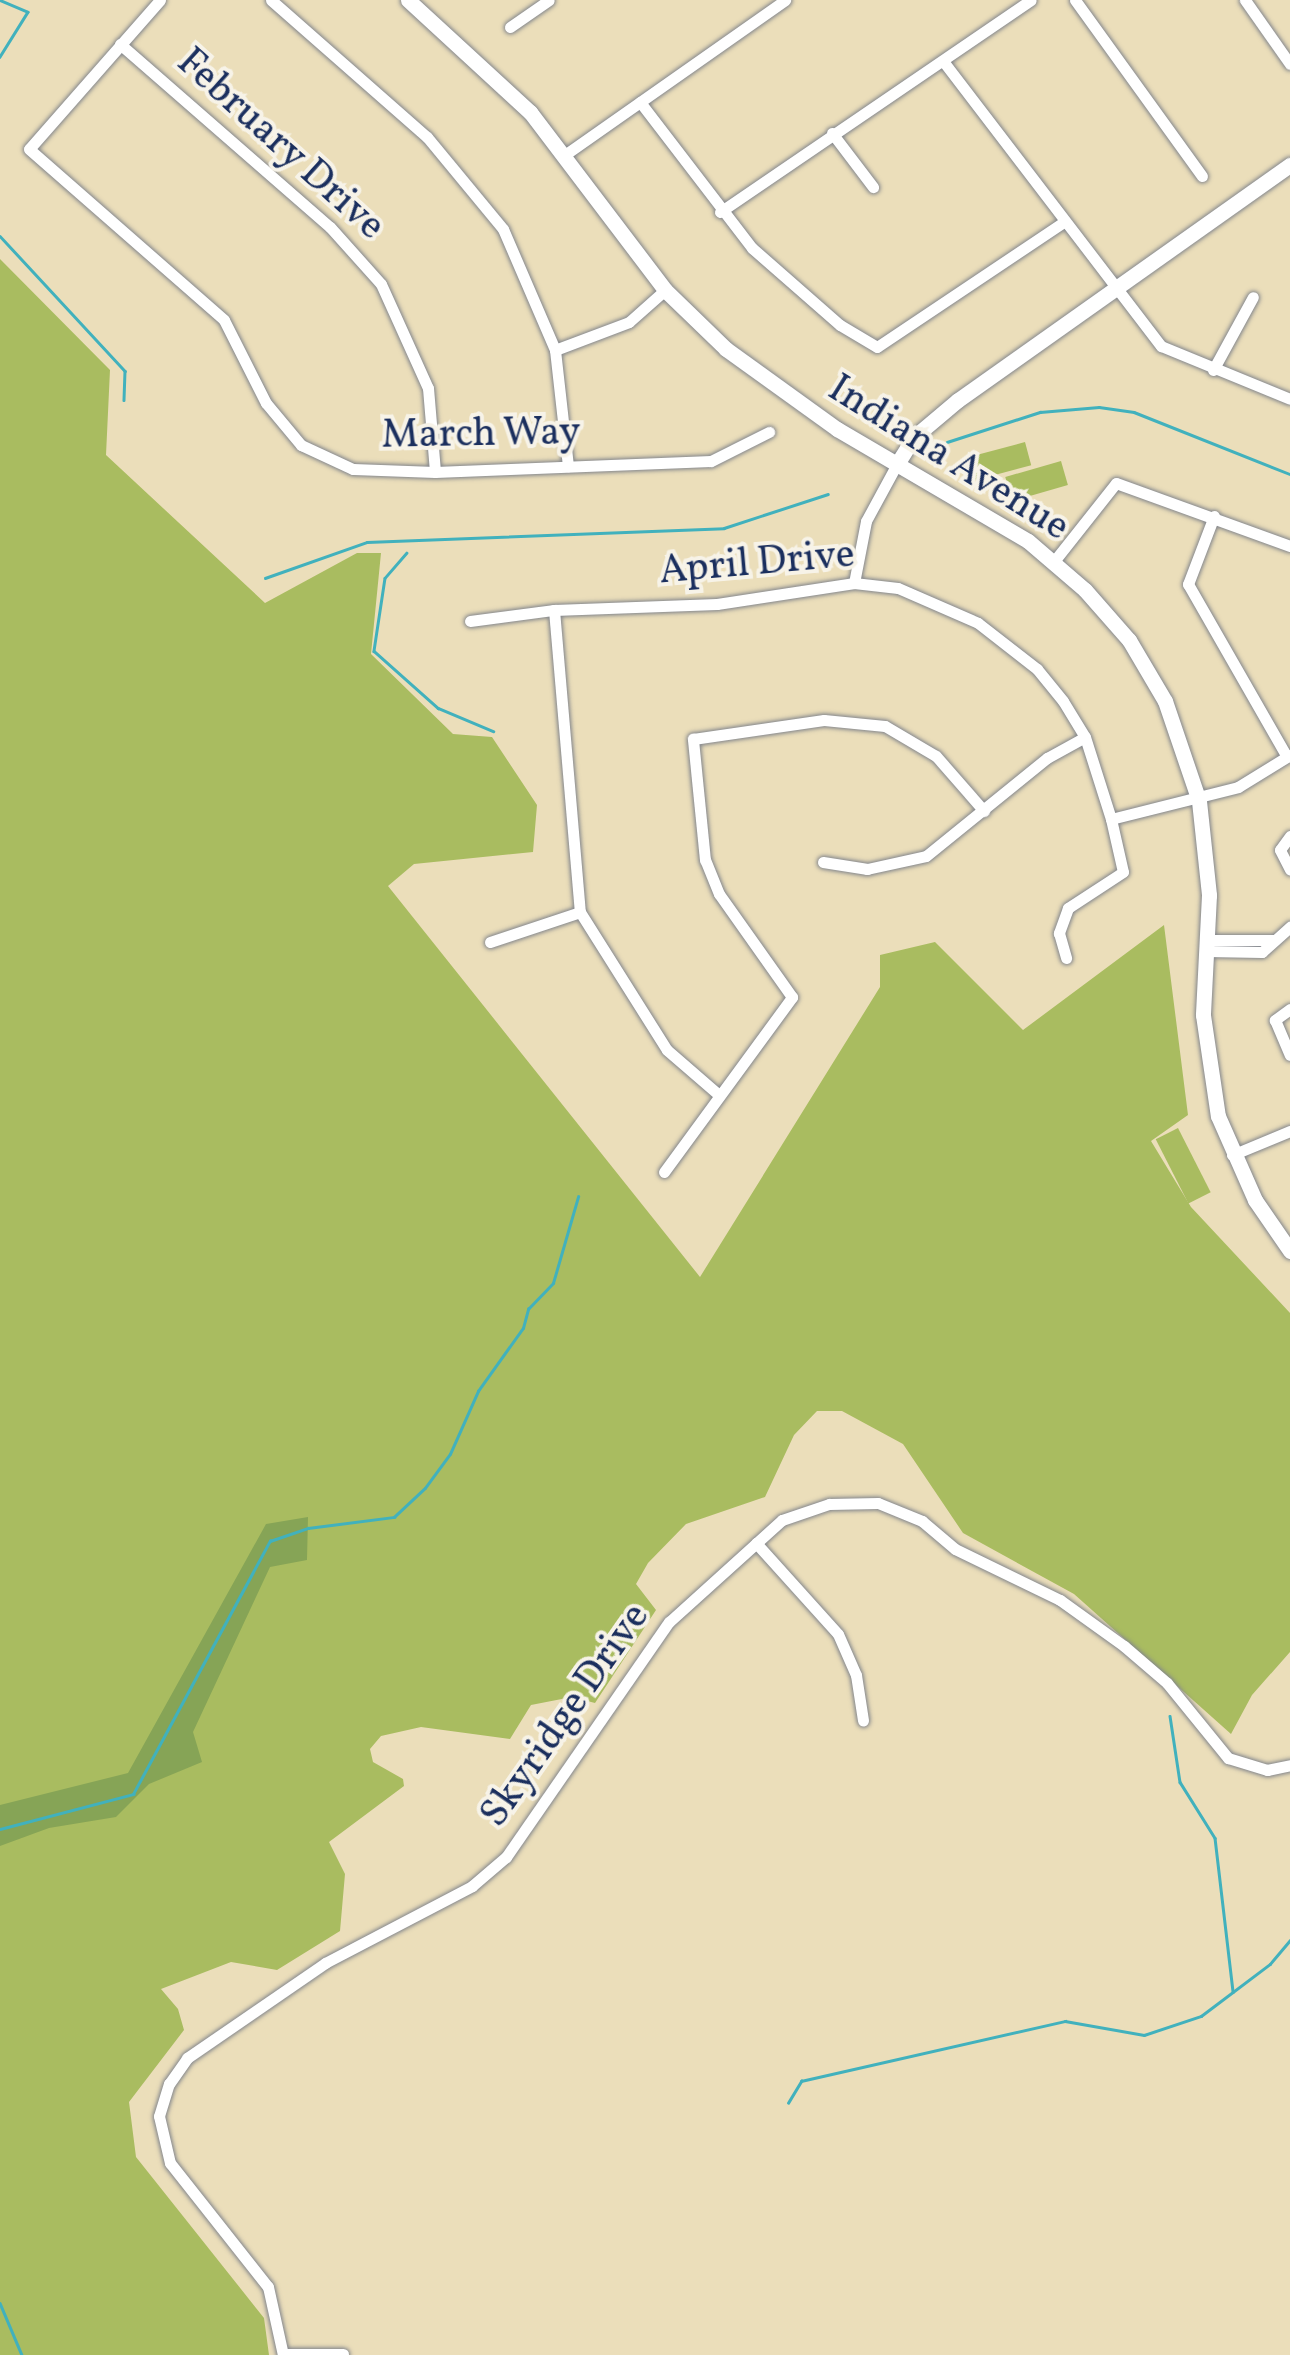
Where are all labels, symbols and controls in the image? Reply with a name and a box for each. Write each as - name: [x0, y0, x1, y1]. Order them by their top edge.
- street label: February Drive: [166, 39, 394, 251]
- street label: Indiana Avenue: [819, 366, 1077, 552]
- street label: March Way: [380, 409, 582, 461]
- street label: April Drive: [657, 532, 857, 596]
- street label: Skyridge Drive: [471, 1595, 661, 1837]

